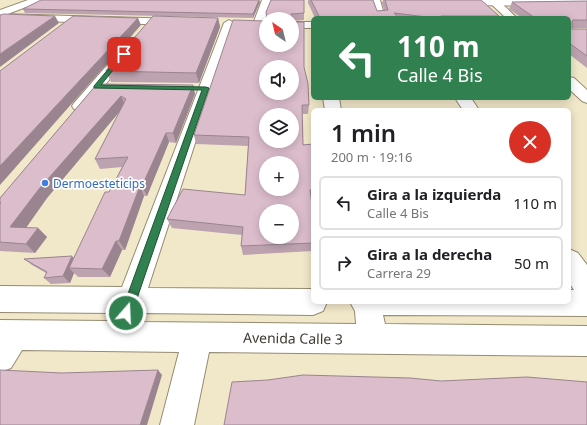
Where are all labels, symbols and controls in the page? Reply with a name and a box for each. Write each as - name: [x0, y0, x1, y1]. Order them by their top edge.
- north arrow: [259, 12, 299, 52]
- map controls: [259, 12, 299, 244]
- text: 110 m: [397, 27, 480, 65]
- icon: left: [331, 32, 383, 84]
- pin: [107, 37, 141, 71]
- icon: arrive: [113, 43, 135, 65]
- button: sound: [259, 60, 299, 100]
- text: Calle 4 Bis: [397, 63, 483, 87]
- button: layers: [259, 108, 299, 148]
- text: 1 min: [331, 116, 396, 149]
- button: close: [509, 121, 551, 163]
- text: 200 m · 19:16: [331, 148, 412, 166]
- button: +: [259, 156, 299, 196]
- place label: Dermoesteticips: [53, 175, 145, 192]
- marker: Dermoesteticips: [40, 178, 50, 188]
- text: Gira a la izquierda: [367, 184, 501, 204]
- icon: left: [333, 192, 355, 214]
- text: 110 m: [513, 193, 557, 213]
- button: −: [259, 204, 299, 244]
- text: Calle 4 Bis: [367, 204, 429, 222]
- text: Gira a la derecha: [367, 244, 492, 264]
- icon: right: [333, 252, 355, 274]
- text: 50 m: [514, 253, 549, 273]
- text: Carrera 29: [367, 264, 431, 282]
- position arrow: [105, 292, 147, 334]
- street label: Avenida Calle 3: [243, 328, 343, 348]

